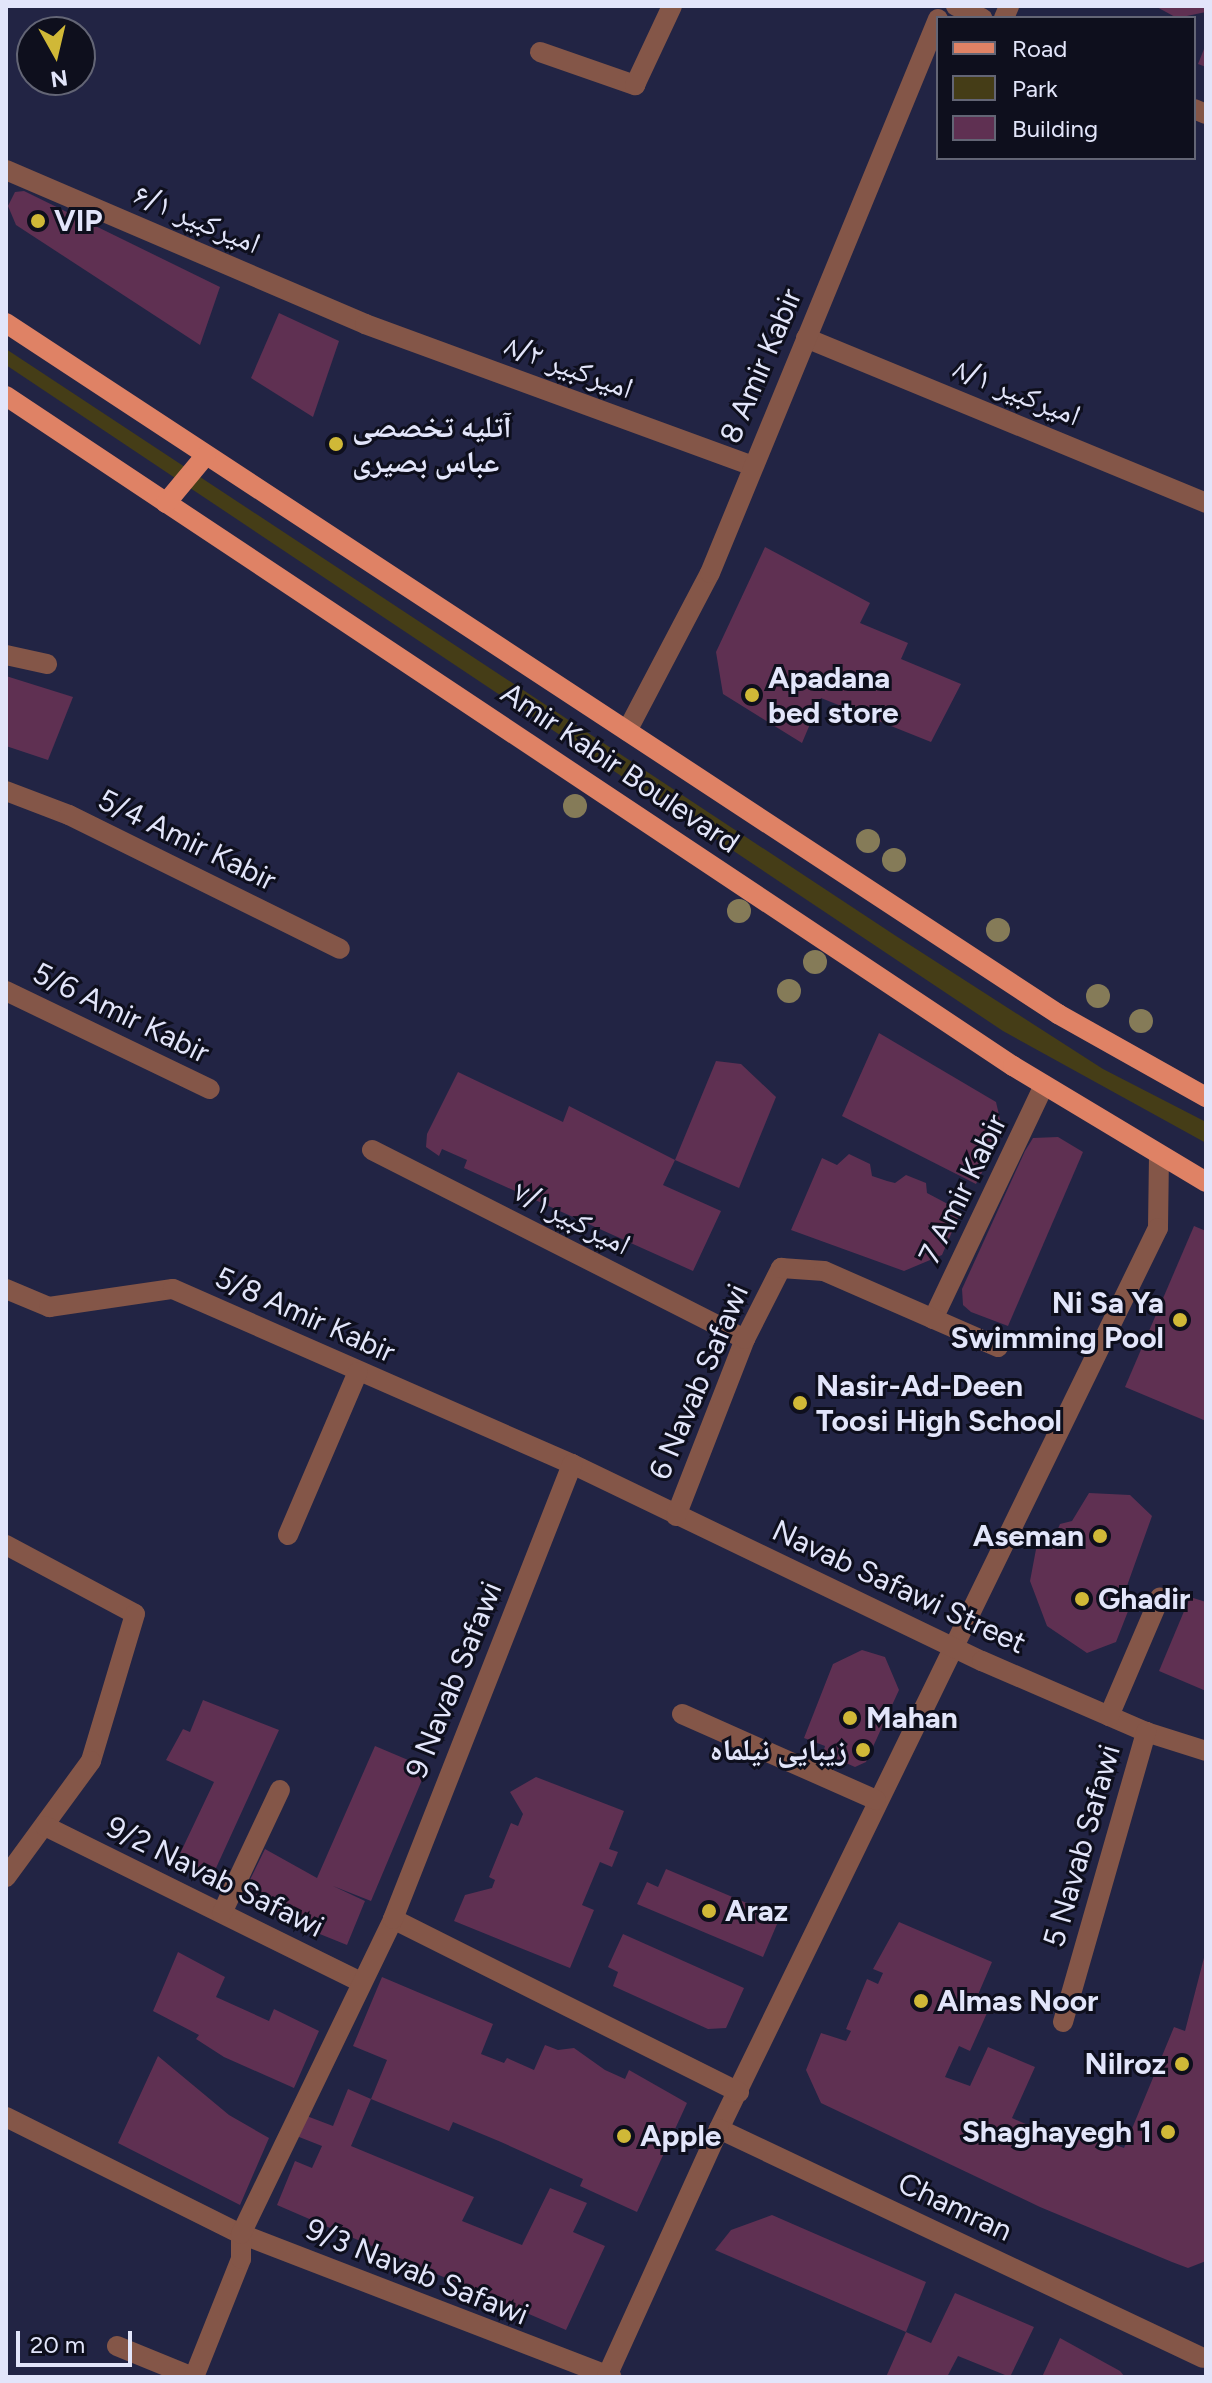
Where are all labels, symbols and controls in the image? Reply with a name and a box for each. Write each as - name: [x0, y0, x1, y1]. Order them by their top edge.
- north arrow: [16, 16, 96, 96]
- legend: [936, 16, 1196, 160]
- text: Road: [1012, 34, 1067, 63]
- text: N: [49, 64, 69, 93]
- text: Park: [1012, 74, 1058, 103]
- text: Building: [1012, 114, 1098, 143]
- street label: امیرکبیر ۶/۱: [128, 176, 266, 262]
- place label: VIP: [54, 203, 102, 239]
- marker: VIP: [29, 212, 47, 230]
- street label: 8 Amir Kabir: [712, 283, 810, 449]
- street label: امیرکبیر ۸/۲: [500, 327, 638, 407]
- street label: امیرکبیر ۸/۱: [948, 350, 1086, 434]
- place label: آتلیه تخصصی عباس بصیری: [352, 409, 512, 480]
- marker: آتلیه تخصصی عباس بصیری: [327, 435, 345, 453]
- place label: Apadana bed store: [768, 660, 899, 730]
- street label: Amir Kabir Boulevard: [494, 675, 746, 861]
- marker: Apadana bed store: [743, 686, 761, 704]
- street label: 5/4 Amir Kabir: [92, 781, 282, 899]
- street label: 5/6 Amir Kabir: [27, 955, 215, 1071]
- street label: 7 Amir Kabir: [911, 1108, 1015, 1270]
- street label: امیرکبیر۷/۱: [507, 1173, 637, 1263]
- street label: 5/8 Amir Kabir: [209, 1259, 401, 1371]
- street label: 6 Navab Safawi: [642, 1279, 756, 1485]
- place label: Ni Sa Ya Swimming Pool: [950, 1285, 1164, 1356]
- marker: Ni Sa Ya Swimming Pool: [1171, 1311, 1189, 1329]
- place label: Nasir-Ad-Deen Toosi High School: [816, 1368, 1062, 1438]
- marker: Nasir-Ad-Deen Toosi High School: [791, 1394, 809, 1412]
- street label: Navab Safawi Street: [767, 1512, 1031, 1662]
- place label: Aseman: [973, 1518, 1084, 1554]
- marker: Aseman: [1091, 1527, 1109, 1545]
- street label: 9 Navab Safawi: [398, 1577, 510, 1783]
- place label: Ghadir: [1098, 1581, 1190, 1617]
- marker: Ghadir: [1073, 1590, 1091, 1608]
- place label: Mahan: [866, 1700, 958, 1736]
- marker: Mahan: [841, 1709, 859, 1727]
- place label: زیبایی نیلماه: [710, 1732, 847, 1768]
- marker: زیبایی نیلماه: [854, 1741, 872, 1759]
- street label: 5 Navab Safawi: [1036, 1741, 1128, 1951]
- street label: 9/2 Navab Safawi: [101, 1809, 329, 1945]
- place label: Araz: [725, 1893, 788, 1929]
- marker: Araz: [700, 1902, 718, 1920]
- place label: Almas Noor: [937, 1983, 1098, 2019]
- marker: Almas Noor: [912, 1992, 930, 2010]
- place label: Nilroz: [1084, 2046, 1166, 2082]
- marker: Nilroz: [1173, 2055, 1191, 2073]
- place label: Shaghayegh 1: [962, 2114, 1152, 2150]
- place label: Apple: [640, 2118, 721, 2154]
- marker: Shaghayegh 1: [1159, 2123, 1177, 2141]
- marker: Apple: [615, 2127, 633, 2145]
- street label: Chamran: [892, 2165, 1018, 2249]
- street label: 9/3 Navab Safawi: [301, 2211, 533, 2333]
- scale bar: [20, 2315, 136, 2365]
- text: 20 m: [30, 2330, 85, 2359]

